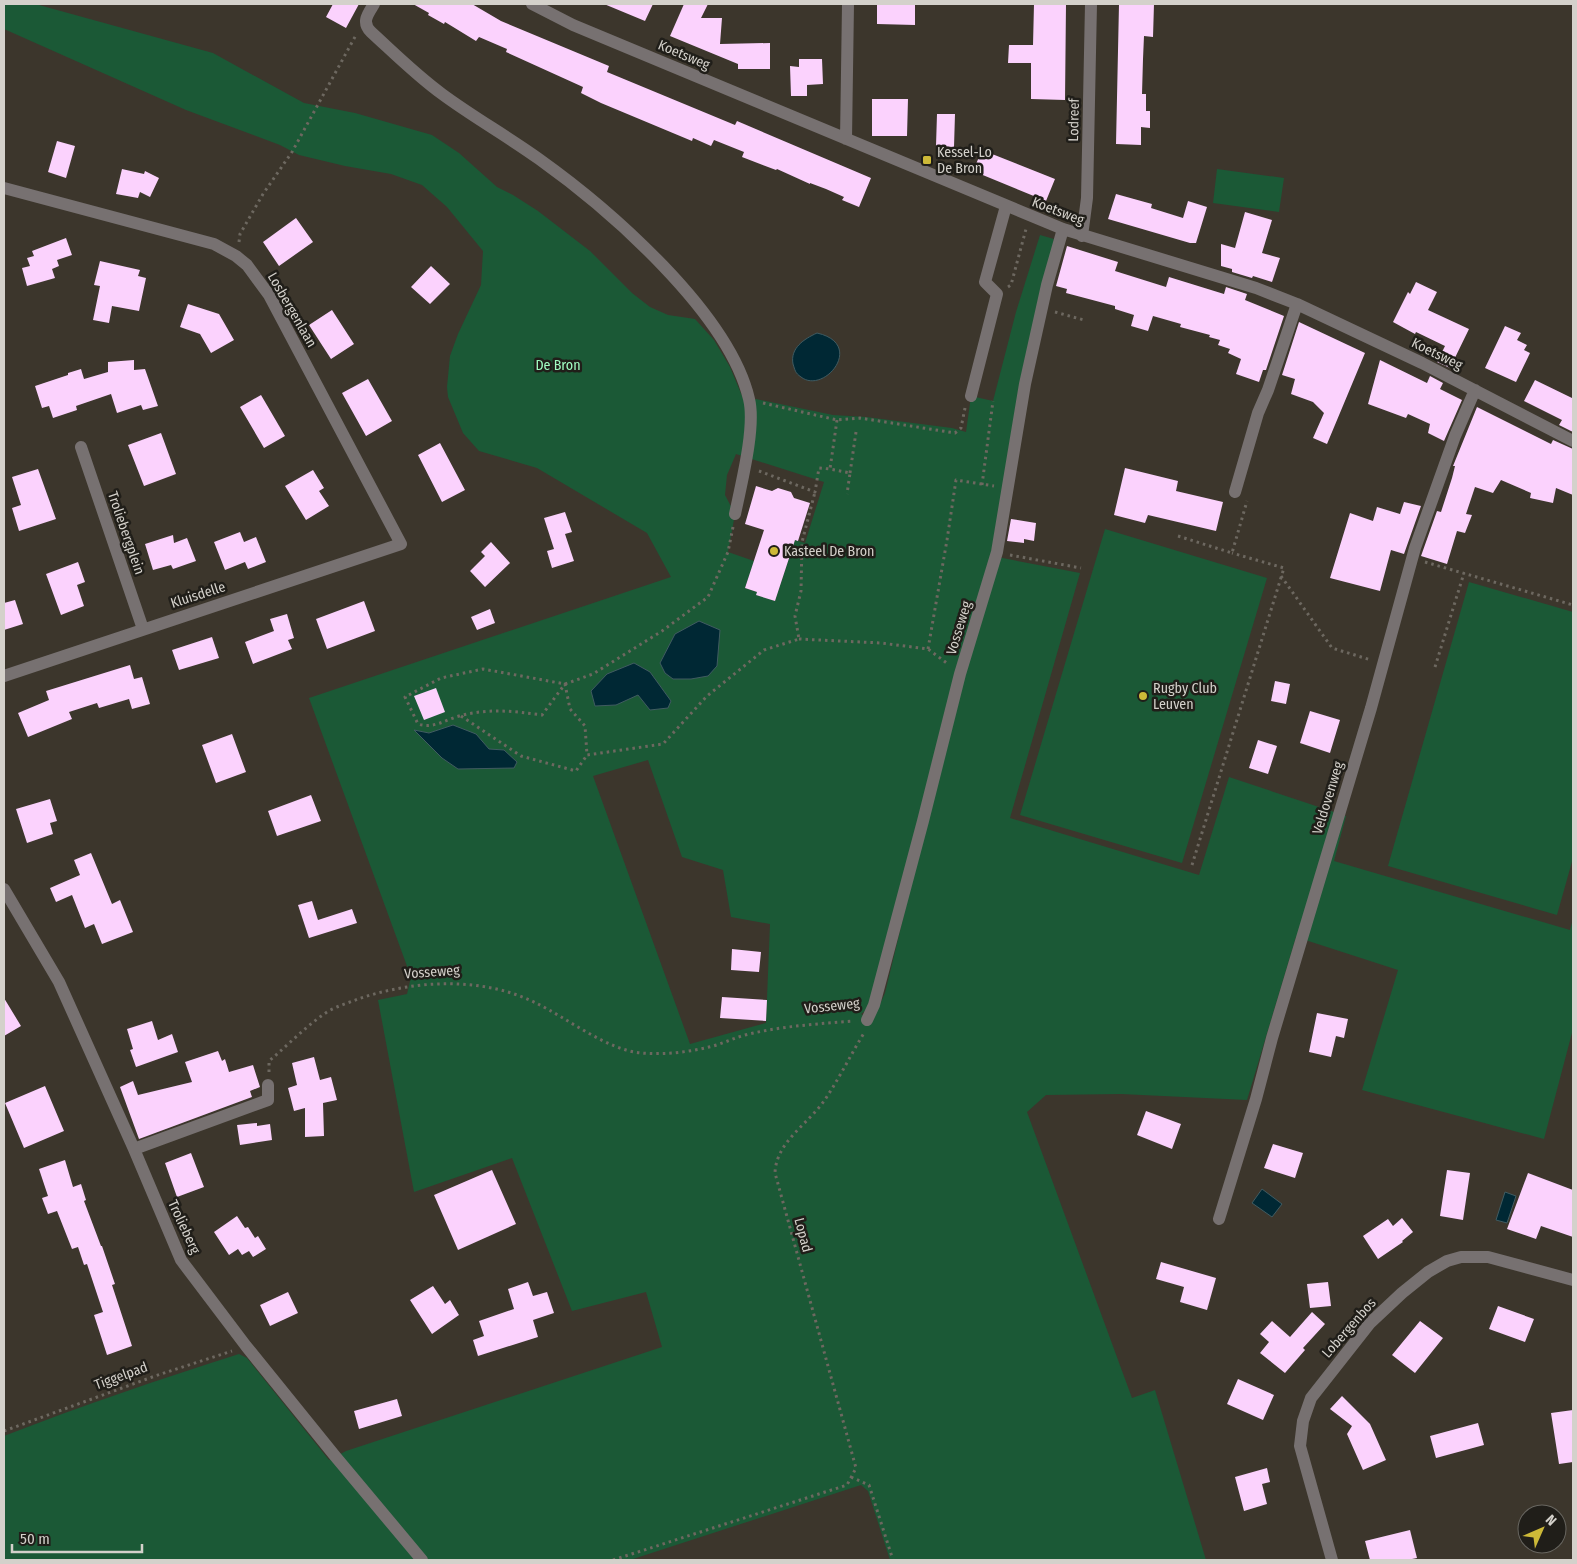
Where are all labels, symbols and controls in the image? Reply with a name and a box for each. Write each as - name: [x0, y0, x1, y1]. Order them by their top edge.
- street label: Koetsweg: [656, 37, 713, 74]
- street label: Lodreef: [1065, 96, 1083, 142]
- place label: Kessel-Lo De Bron: [937, 144, 992, 177]
- marker: Kessel-Lo De Bron: [921, 154, 933, 166]
- street label: Koetsweg: [1029, 193, 1087, 229]
- street label: Losbergenlaan: [264, 270, 320, 350]
- street label: Koetsweg: [1409, 334, 1466, 374]
- park label: De Bron: [535, 357, 581, 374]
- street label: Troliebergplein: [104, 489, 148, 577]
- place label: Kasteel De Bron: [784, 543, 874, 560]
- marker: Kasteel De Bron: [768, 545, 780, 557]
- street label: Kluisdelle: [168, 578, 228, 612]
- street label: Vosseweg: [943, 599, 975, 657]
- place label: Rugby Club Leuven: [1153, 680, 1217, 713]
- marker: Rugby Club Leuven: [1137, 690, 1149, 702]
- street label: Veldovenweg: [1309, 759, 1347, 836]
- street label: Vosseweg: [404, 962, 461, 982]
- street label: Vosseweg: [803, 995, 861, 1017]
- street label: Trolieberg: [164, 1197, 204, 1257]
- street label: Lopad: [790, 1216, 816, 1254]
- street label: Lobergenbos: [1318, 1295, 1380, 1361]
- street label: Tiggelpad: [92, 1359, 150, 1393]
- north arrow: [1517, 1504, 1567, 1554]
- text: N: [1542, 1511, 1560, 1529]
- scale bar: [12, 1522, 142, 1554]
- text: 50 m: [20, 1530, 50, 1548]

